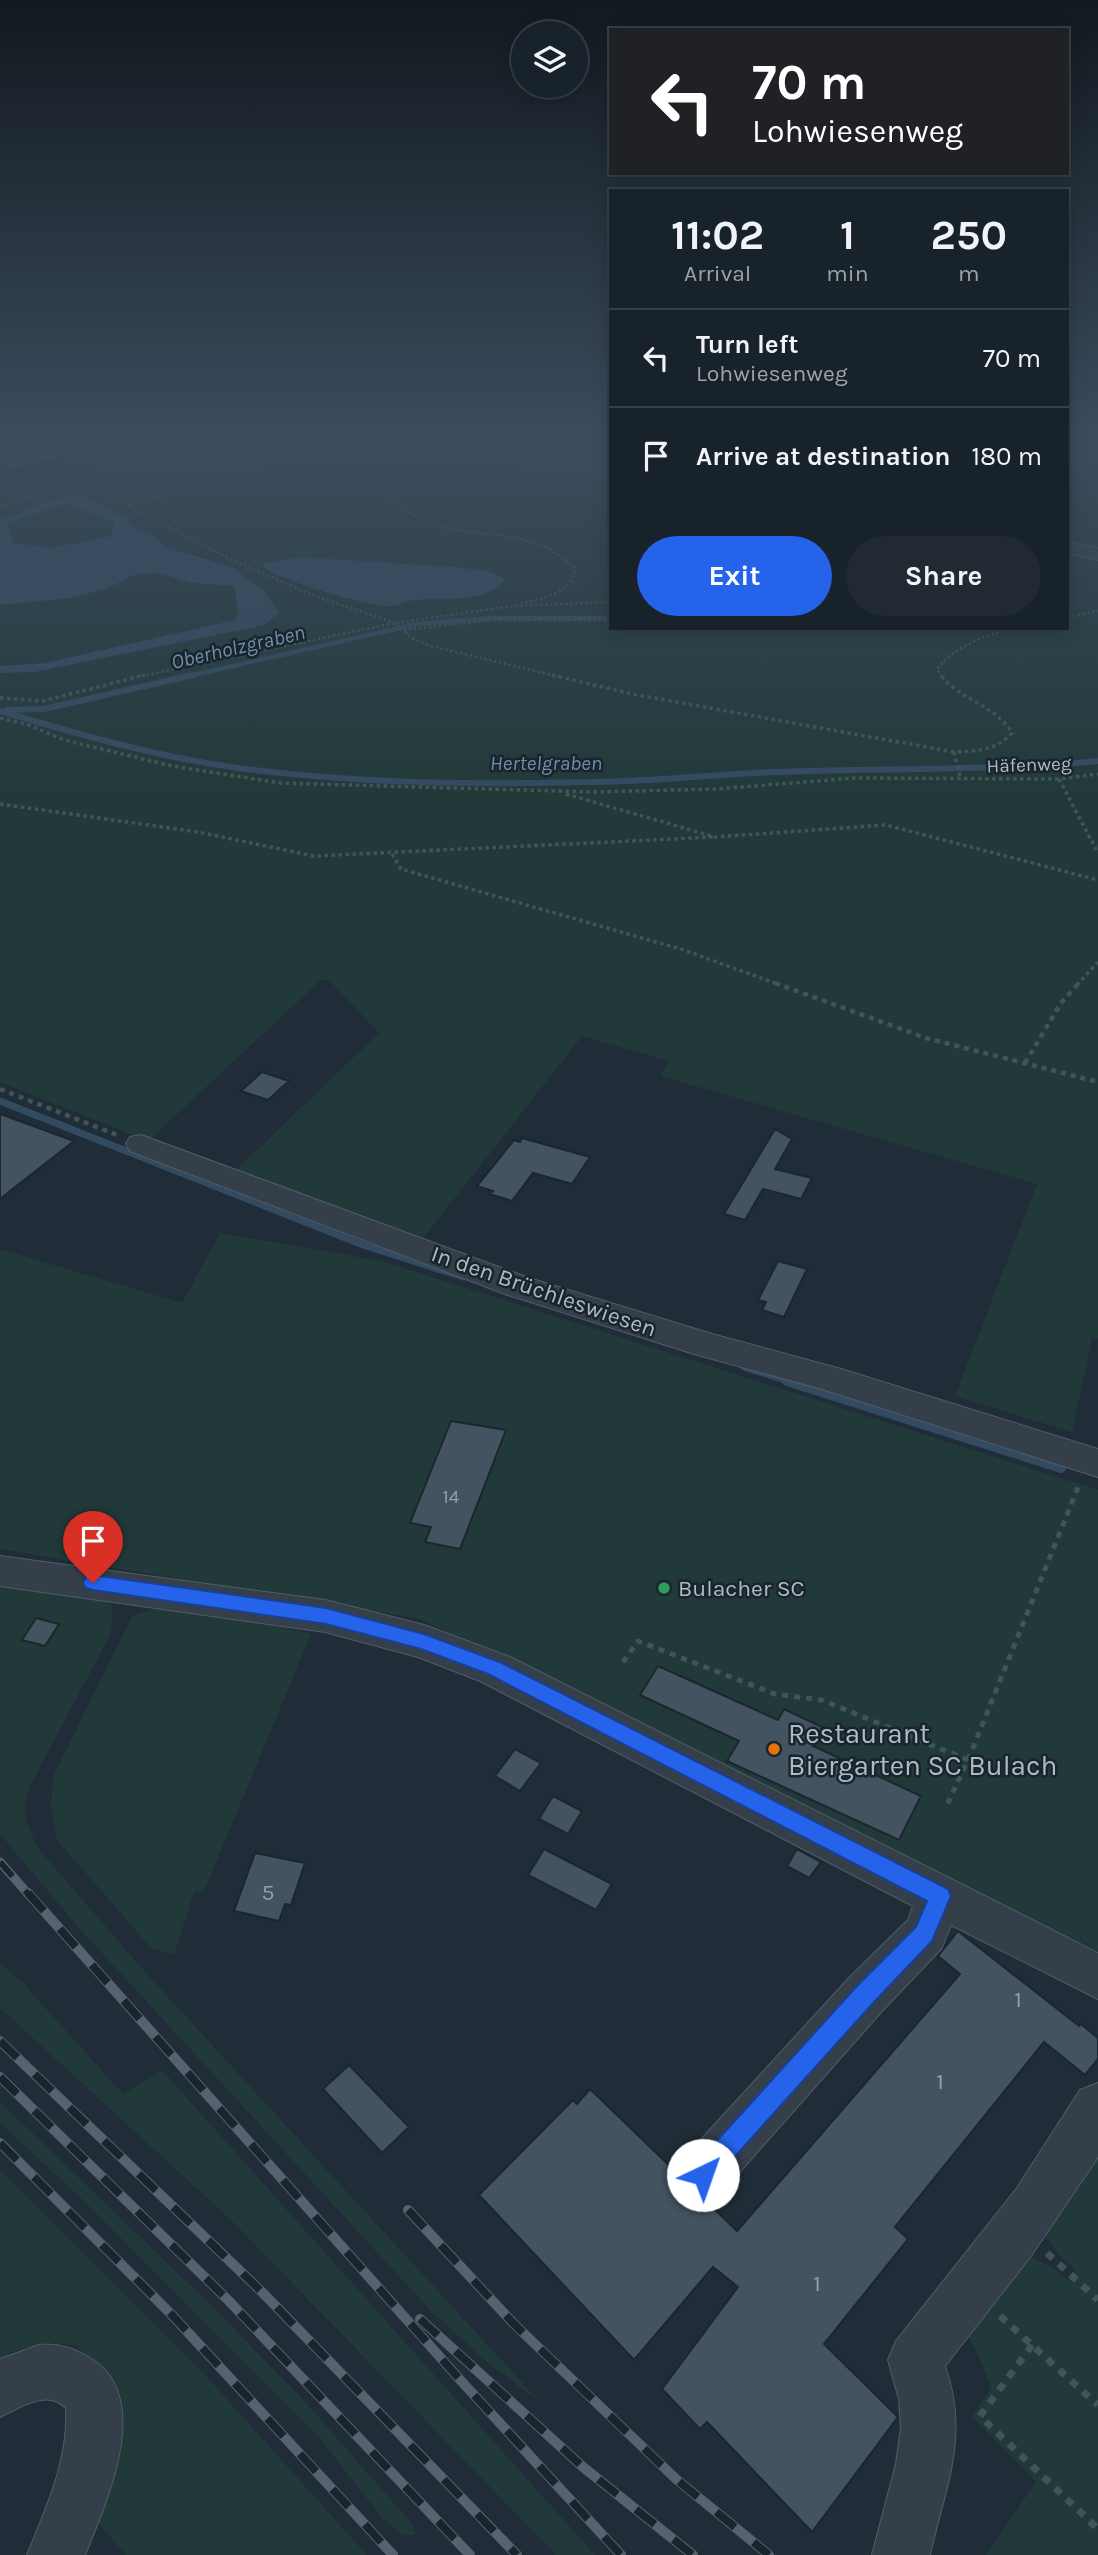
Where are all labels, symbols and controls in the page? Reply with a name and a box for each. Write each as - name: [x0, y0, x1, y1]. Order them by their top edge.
- map controls: [511, 21, 588, 98]
- button: layers: [511, 21, 588, 98]
- text: 70 m: [752, 54, 866, 111]
- icon: left: [637, 56, 728, 147]
- text: Lohwiesenweg: [752, 113, 963, 150]
- text: 11:02: [671, 210, 764, 260]
- text: 1: [840, 210, 855, 260]
- text: 250: [931, 210, 1007, 260]
- text: Arrival: [684, 260, 751, 287]
- text: min: [826, 260, 869, 287]
- text: m: [958, 260, 980, 287]
- text: Turn left: [696, 329, 798, 360]
- icon: left: [637, 339, 675, 377]
- text: 70 m: [983, 343, 1041, 374]
- text: Lohwiesenweg: [696, 360, 848, 387]
- icon: arrive: [637, 437, 675, 475]
- text: Arrive at destination: [696, 441, 950, 472]
- text: 180 m: [971, 441, 1042, 472]
- button: Exit: [637, 536, 832, 616]
- button: Share: [846, 536, 1041, 616]
- water label: Oberholzgraben: [169, 620, 307, 674]
- water label: Hertelgraben: [490, 751, 602, 775]
- street label: Häfenweg: [986, 753, 1072, 777]
- street label: In den Brüchleswiesen: [428, 1240, 660, 1343]
- house number: 14: [443, 1486, 460, 1508]
- pin: [63, 1511, 123, 1583]
- icon: arrive: [74, 1522, 112, 1560]
- place label: Bulacher SC: [678, 1575, 805, 1602]
- marker: Bulacher SC: [656, 1580, 672, 1596]
- place label: Restaurant Biergarten SC Bulach: [788, 1717, 1057, 1782]
- marker: Restaurant Biergarten SC Bulach: [766, 1741, 782, 1757]
- house number: 5: [262, 1879, 274, 1906]
- house number: 1: [1014, 1986, 1022, 2013]
- house number: 1: [936, 2068, 944, 2095]
- position arrow: [666, 2138, 740, 2212]
- house number: 1: [813, 2270, 821, 2297]

